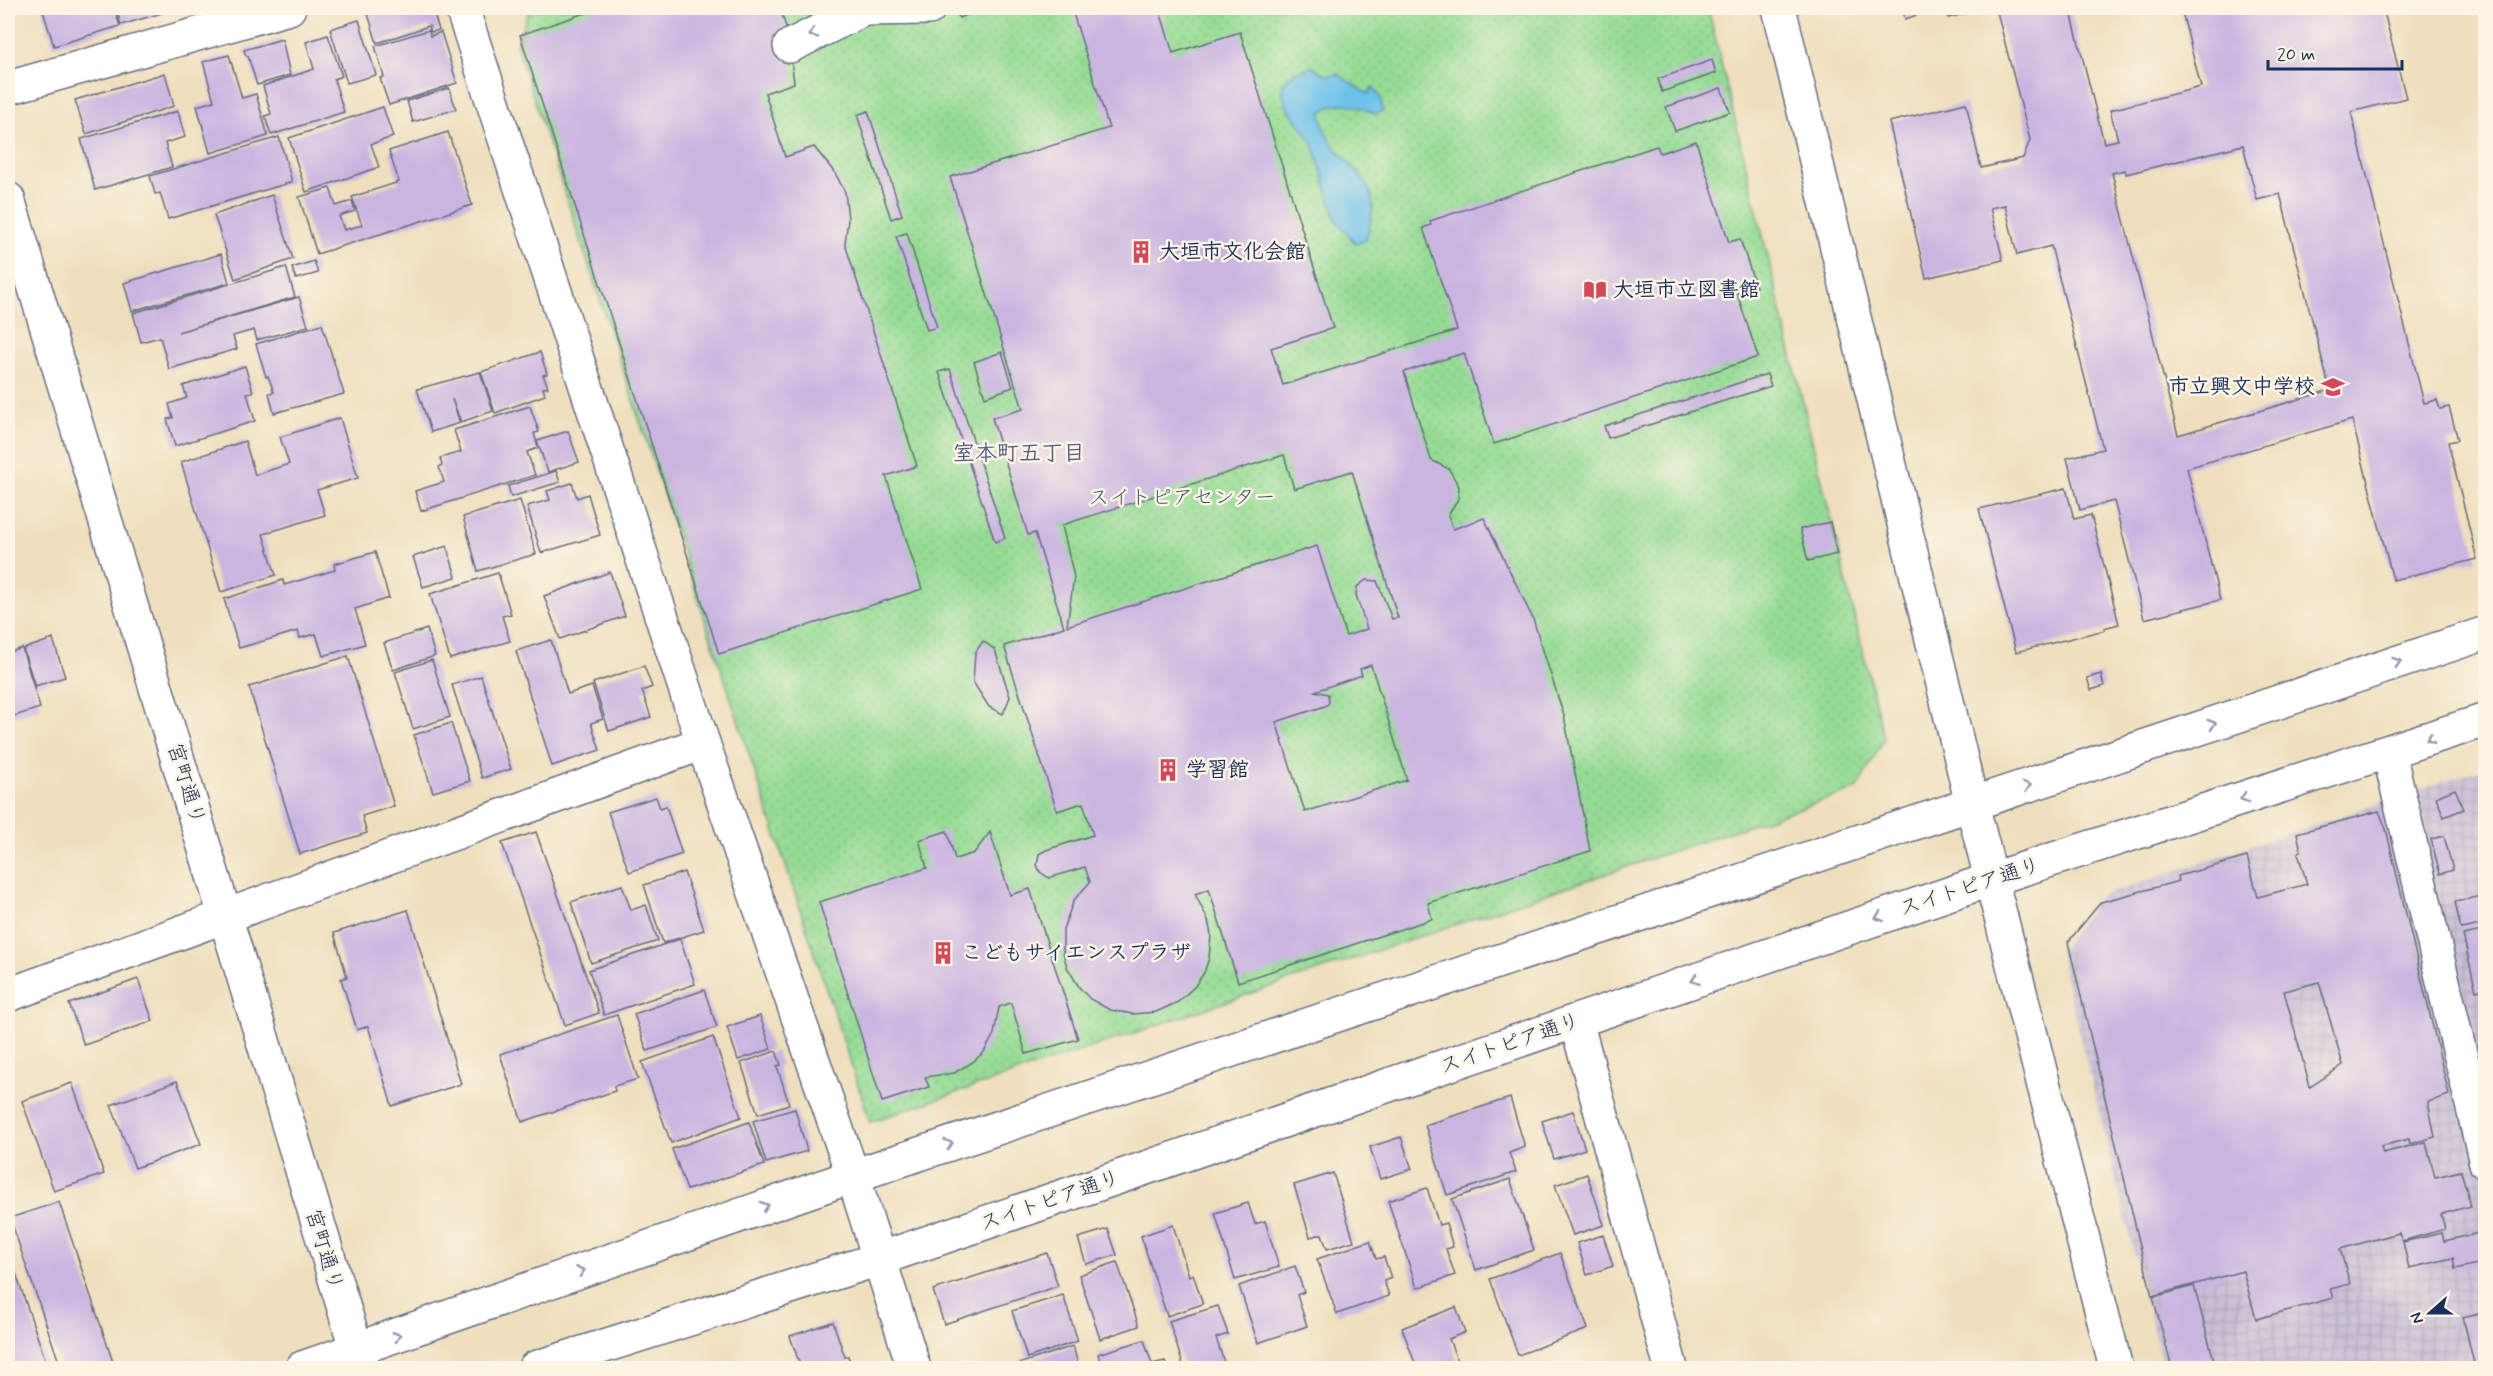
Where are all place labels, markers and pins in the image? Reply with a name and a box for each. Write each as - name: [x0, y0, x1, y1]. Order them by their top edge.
- place label: 大垣市文化会館: [1159, 238, 1306, 266]
- building icon: 大垣市文化会館: [1128, 239, 1154, 265]
- place label: 大垣市立図書館: [1613, 276, 1760, 304]
- library icon: 大垣市立図書館: [1582, 277, 1608, 303]
- place label: 市立興文中学校: [2168, 373, 2315, 401]
- school or university icon: 市立興文中学校: [2320, 374, 2346, 400]
- place label: 学習館: [1186, 756, 1249, 784]
- building icon: 学習館: [1155, 757, 1181, 783]
- place label: こどもサイエンスプラザ: [961, 939, 1191, 967]
- building icon: こどもサイエンスプラザ: [930, 940, 956, 966]

